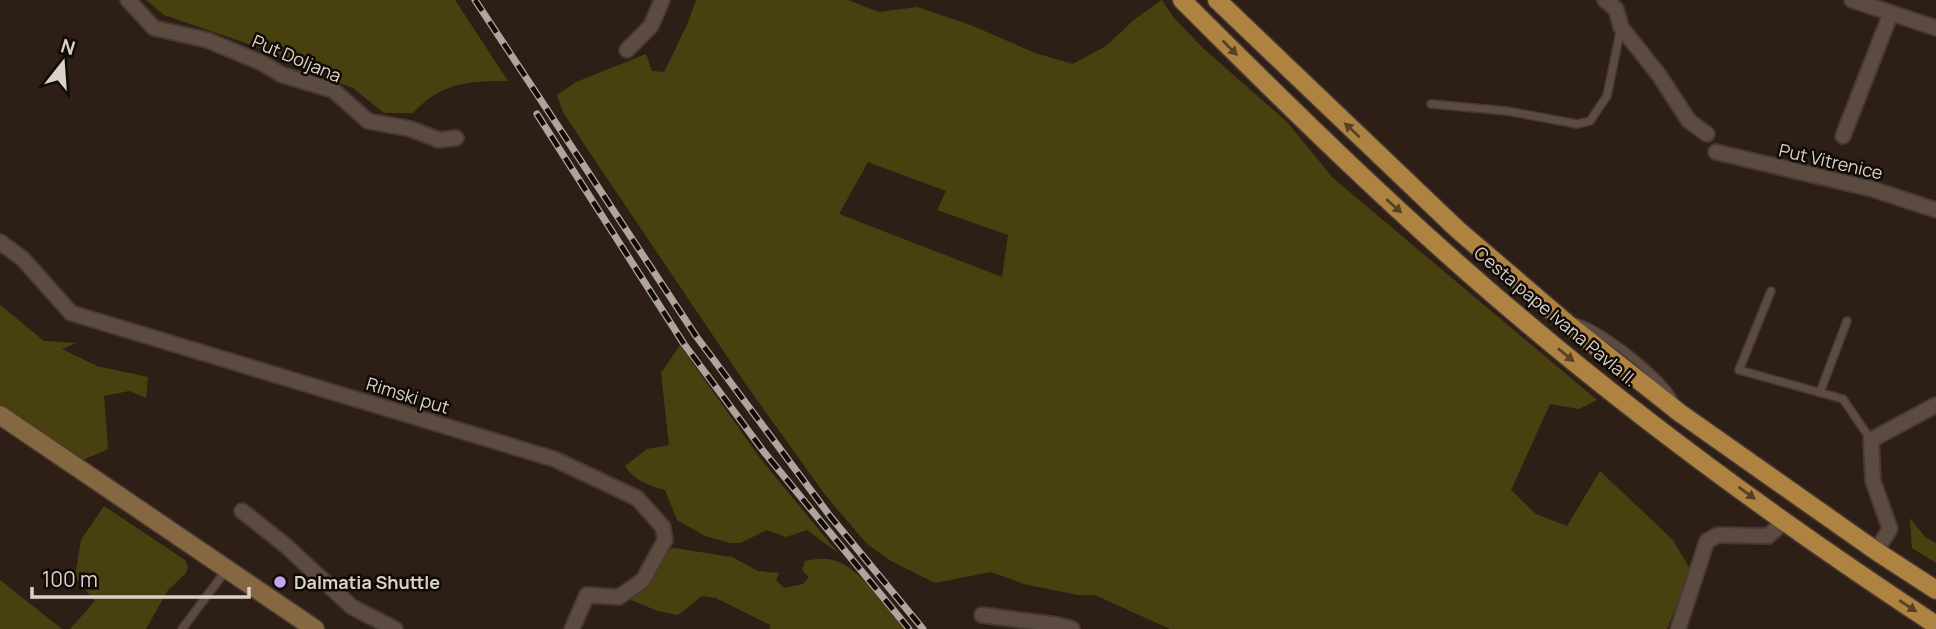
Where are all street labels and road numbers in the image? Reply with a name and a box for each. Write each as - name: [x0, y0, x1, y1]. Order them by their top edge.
- street label: Put Doljana: [249, 28, 345, 88]
- street label: Put Vitrenice: [1777, 137, 1885, 185]
- street label: Cesta pape Ivana Pavla II.: [1469, 241, 1643, 391]
- street label: Rimski put: [364, 371, 452, 419]

